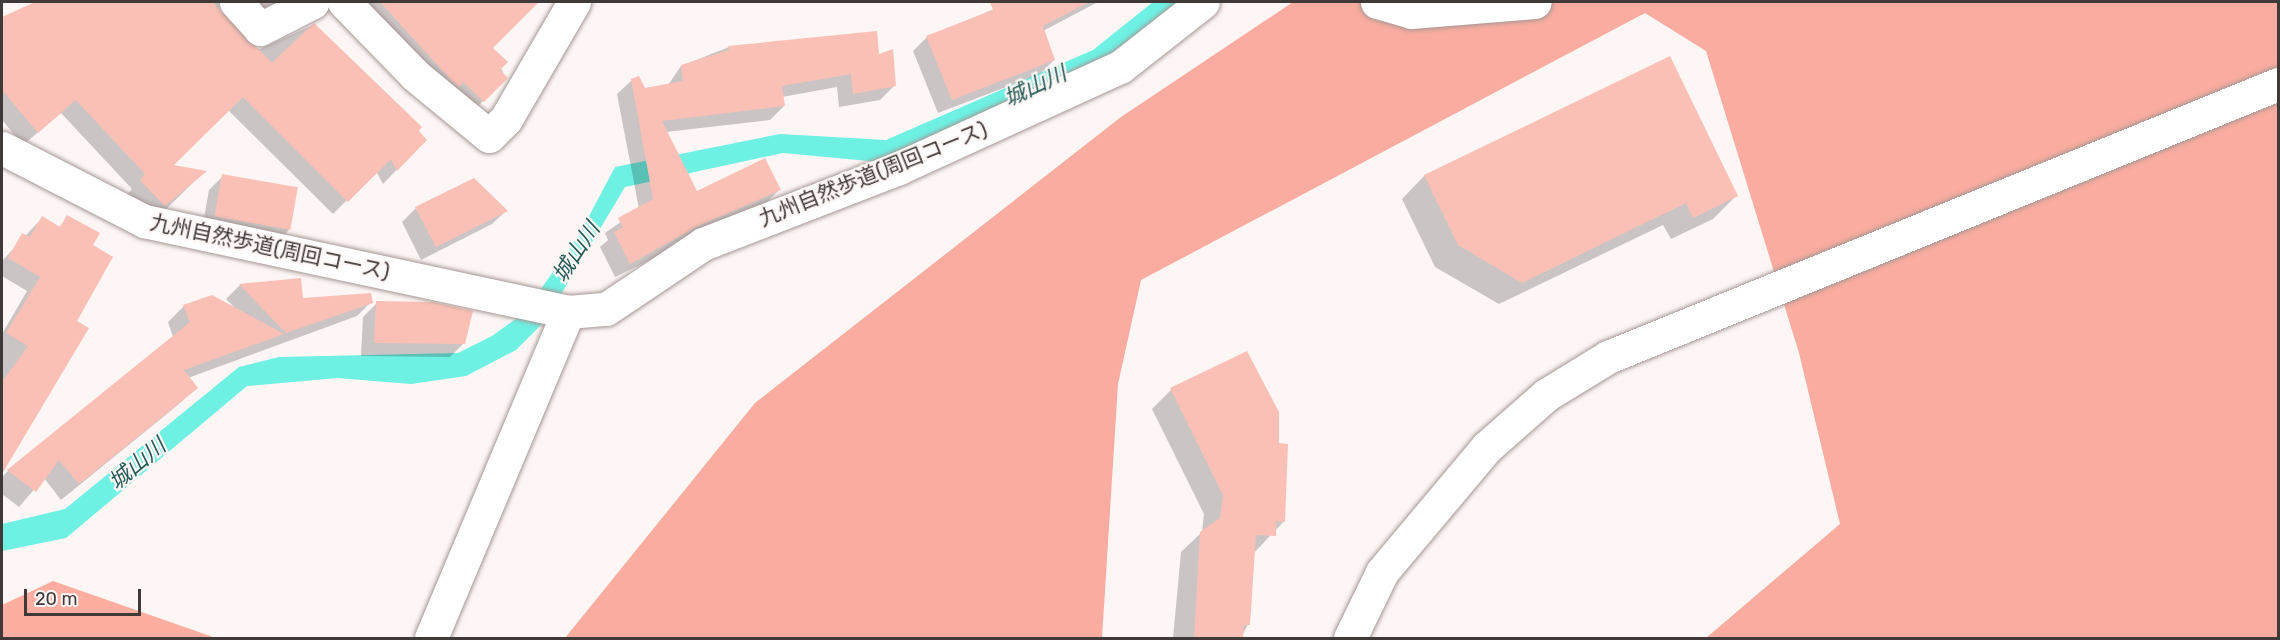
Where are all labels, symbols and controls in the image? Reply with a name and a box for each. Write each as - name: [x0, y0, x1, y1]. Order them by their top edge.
- water label: 城山川: [1000, 60, 1070, 112]
- street label: 九州自然歩道(周回コース): [755, 116, 991, 232]
- street label: 九州自然歩道(周回コース): [147, 209, 393, 285]
- water label: 城山川: [547, 217, 605, 287]
- water label: 城山川: [103, 433, 171, 495]
- scale bar: [27, 577, 144, 615]
- text: 20 m: [35, 588, 77, 610]

